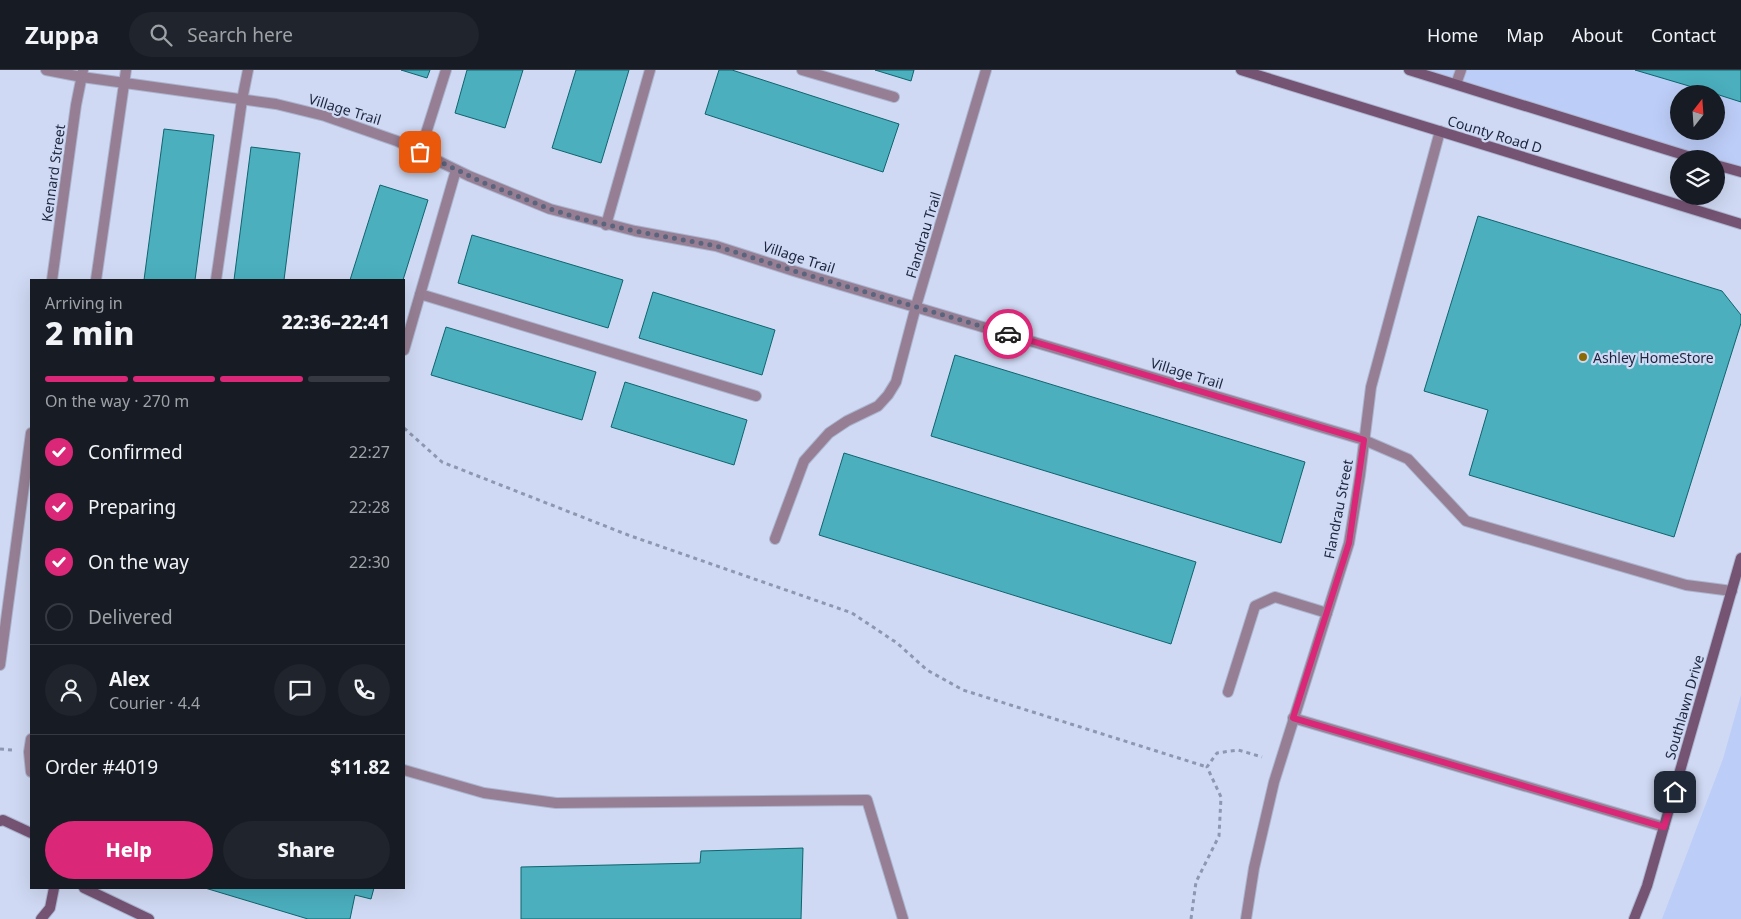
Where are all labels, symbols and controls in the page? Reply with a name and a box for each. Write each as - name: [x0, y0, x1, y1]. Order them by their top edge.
- search box: [129, 12, 479, 57]
- text: Zuppa: [25, 18, 99, 51]
- icon: search: [147, 21, 175, 49]
- text: Search here: [187, 22, 293, 48]
- text: Home: [1427, 23, 1478, 47]
- text: Map: [1506, 23, 1544, 47]
- text: About: [1572, 23, 1623, 47]
- text: Contact: [1651, 23, 1716, 47]
- north arrow: [1670, 85, 1725, 140]
- map controls: [1670, 85, 1725, 205]
- street label: Village Trail: [306, 89, 384, 129]
- street label: County Road D: [1445, 111, 1545, 157]
- street label: Kennard Street: [37, 123, 69, 223]
- pin: [399, 131, 441, 173]
- icon: bag: [406, 138, 434, 166]
- button: layers: [1670, 150, 1725, 205]
- street label: Flandrau Trail: [901, 190, 945, 280]
- street label: Village Trail: [760, 236, 838, 278]
- text: Arriving in: [45, 292, 123, 314]
- text: 22:36–22:41: [282, 309, 390, 335]
- courier: [983, 309, 1033, 359]
- text: 2 min: [45, 311, 134, 354]
- icon: car: [994, 320, 1022, 348]
- place label: Ashley HomeStore: [1593, 348, 1714, 367]
- marker: Ashley HomeStore: [1577, 351, 1589, 363]
- street label: Village Trail: [1148, 353, 1226, 393]
- text: On the way · 270 m: [45, 390, 189, 412]
- icon: check: [45, 438, 73, 466]
- text: Confirmed: [88, 439, 183, 465]
- text: 22:27: [349, 441, 390, 463]
- street label: Flandrau Street: [1319, 458, 1357, 560]
- icon: check: [45, 493, 73, 521]
- text: Preparing: [88, 494, 176, 520]
- text: 22:28: [349, 496, 390, 518]
- icon: check: [45, 548, 73, 576]
- text: On the way: [88, 549, 189, 575]
- text: 22:30: [349, 551, 390, 573]
- text: Delivered: [88, 604, 173, 630]
- street label: Southlawn Drive: [1660, 652, 1708, 761]
- button: person: [45, 664, 97, 716]
- button: chat: [274, 664, 326, 716]
- button: phone: [338, 664, 390, 716]
- text: Alex: [109, 666, 150, 692]
- text: Courier · 4.4: [109, 692, 200, 714]
- text: Order #4019: [45, 754, 158, 780]
- text: $11.82: [330, 754, 390, 780]
- pin: [1654, 771, 1696, 813]
- icon: home: [1661, 778, 1689, 806]
- button: Help: [45, 821, 213, 879]
- button: Share: [223, 821, 390, 879]

